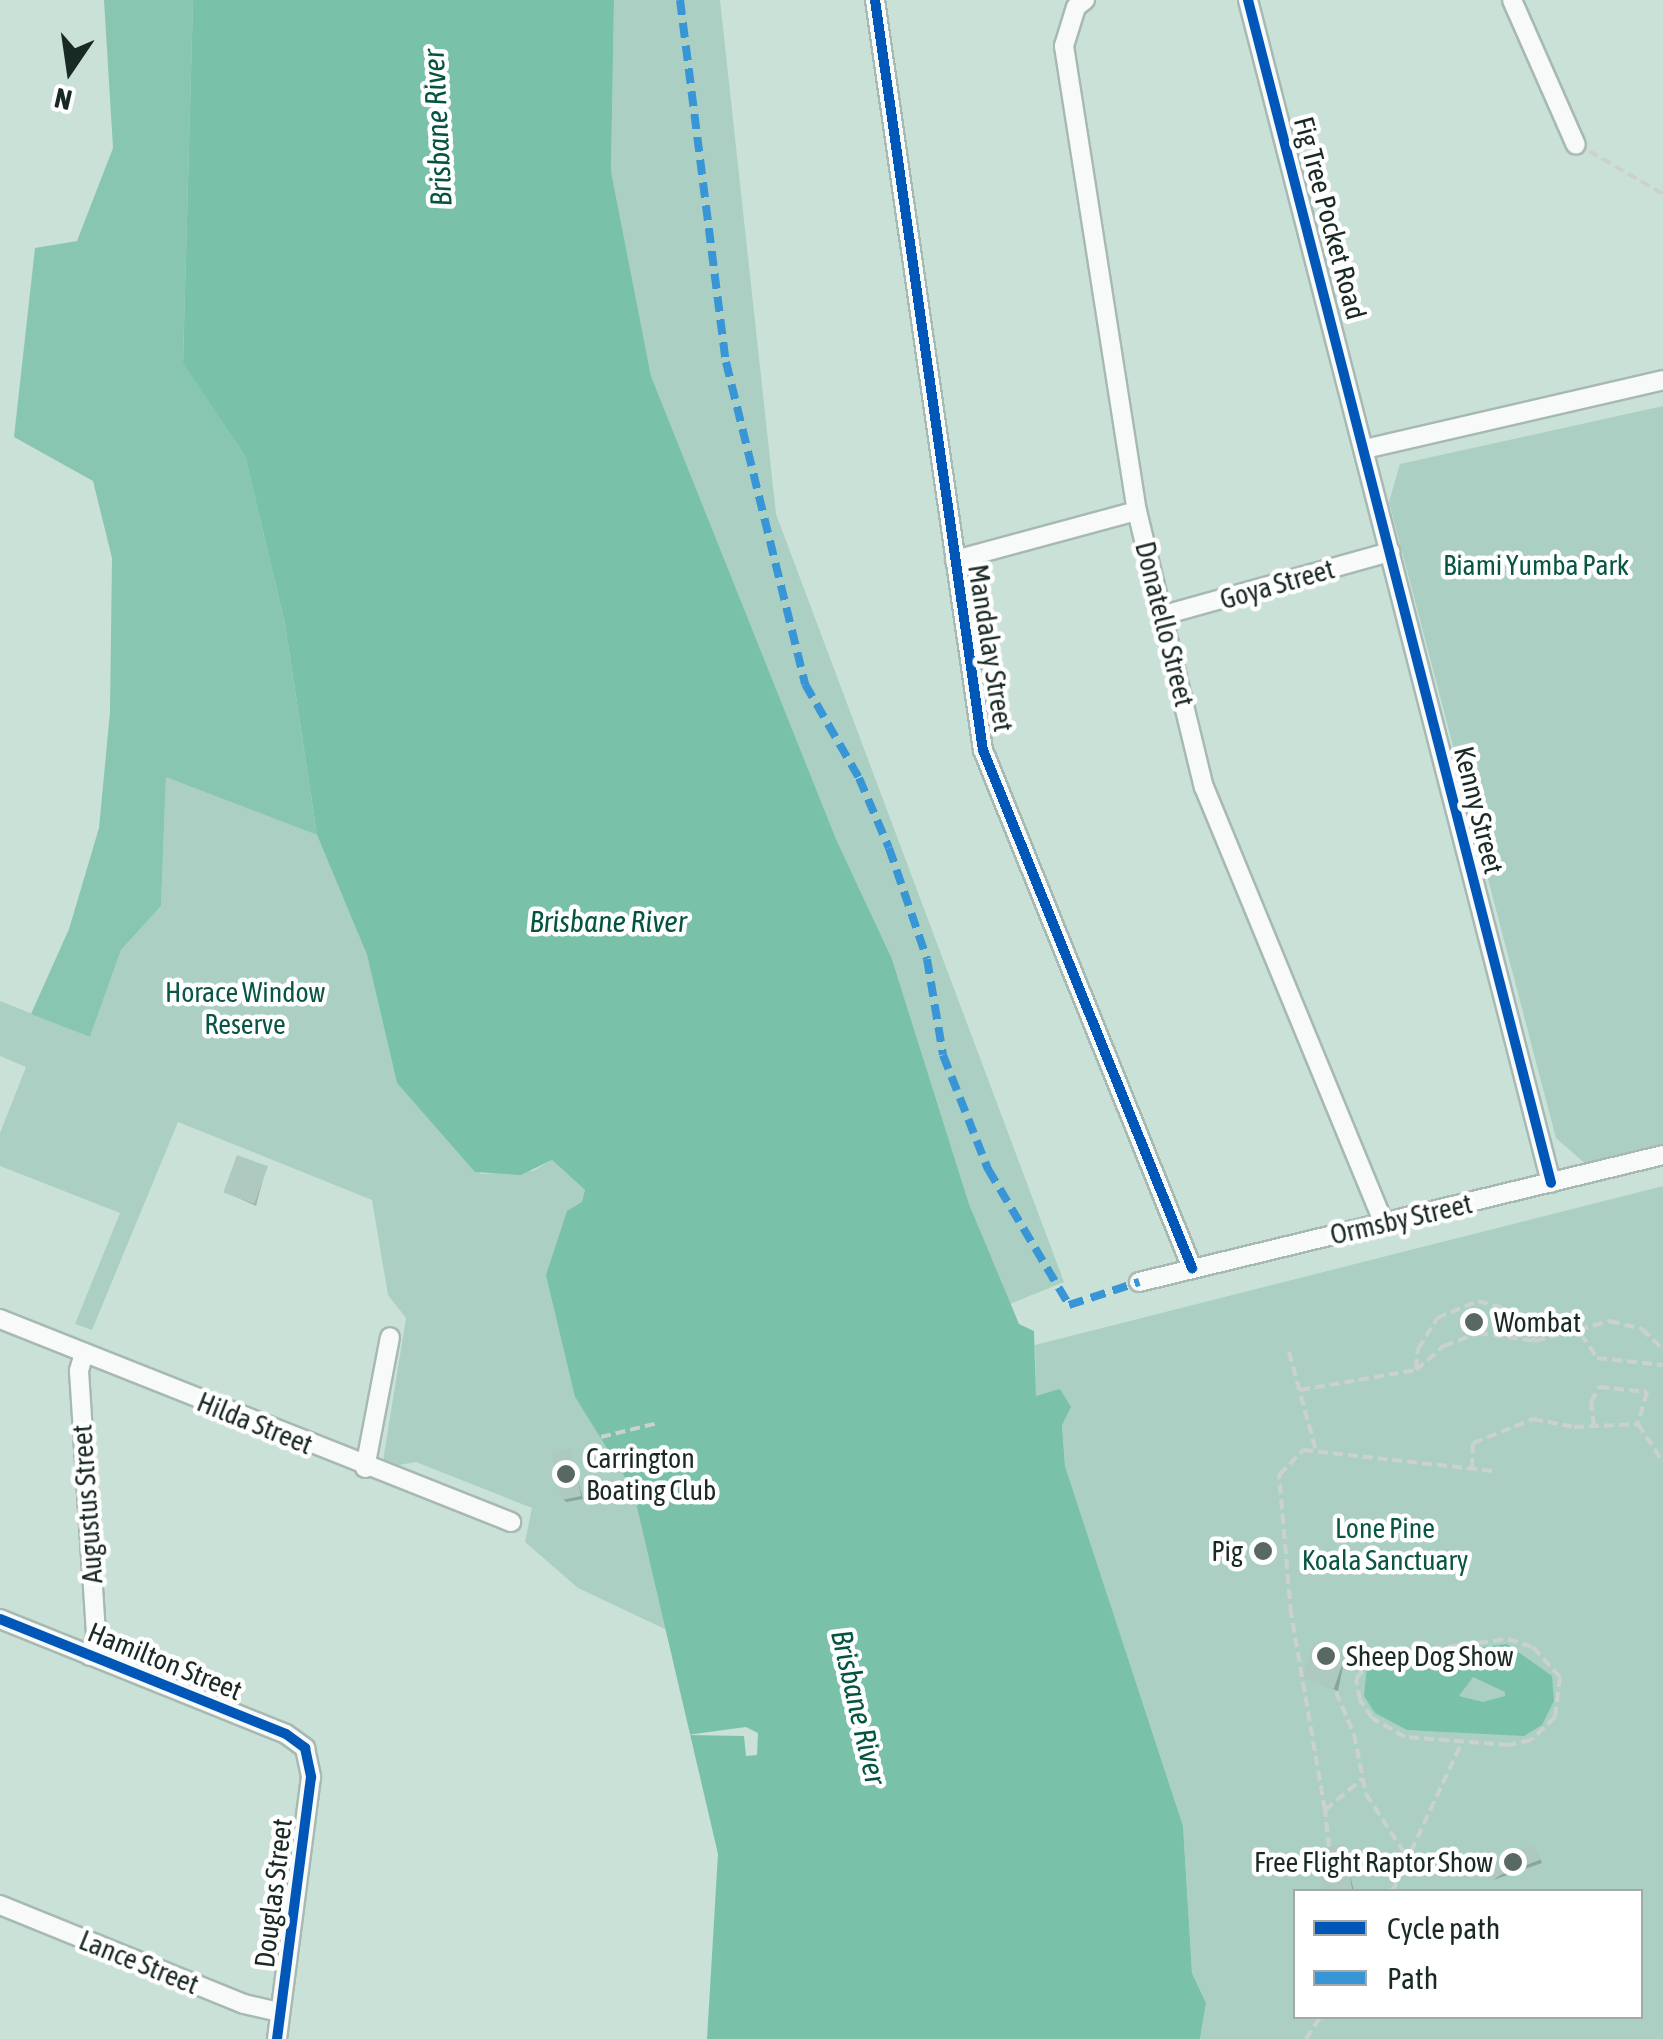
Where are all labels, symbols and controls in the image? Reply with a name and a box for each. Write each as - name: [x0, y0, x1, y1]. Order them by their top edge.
- north arrow: [20, 20, 120, 120]
- water label: Brisbane River: [415, 48, 459, 208]
- text: N: [52, 82, 75, 117]
- street label: Fig Tree Pocket Road: [1287, 113, 1373, 323]
- street label: Donatello Street: [1128, 538, 1202, 710]
- park label: Biami Yumba Park: [1443, 548, 1629, 582]
- street label: Goya Street: [1216, 552, 1338, 616]
- street label: Mandalay Street: [961, 562, 1021, 734]
- street label: Kenny Street: [1447, 743, 1511, 877]
- water label: Brisbane River: [529, 903, 687, 939]
- park label: Horace Window Reserve: [165, 975, 325, 1041]
- street label: Ormsby Street: [1327, 1186, 1475, 1252]
- place label: Wombat: [1494, 1305, 1581, 1339]
- marker: Wombat: [1463, 1311, 1485, 1333]
- street label: Hilda Street: [192, 1385, 318, 1461]
- street label: Augustus Street: [65, 1423, 109, 1585]
- place label: Carrington Boating Club: [586, 1441, 716, 1507]
- marker: Carrington Boating Club: [555, 1463, 577, 1485]
- park label: Lone Pine Koala Sanctuary: [1302, 1511, 1468, 1577]
- place label: Pig: [1211, 1534, 1243, 1568]
- marker: Pig: [1252, 1540, 1274, 1562]
- street label: Hamilton Street: [83, 1615, 247, 1707]
- water label: Brisbane River: [824, 1626, 894, 1788]
- place label: Sheep Dog Show: [1346, 1639, 1513, 1673]
- marker: Sheep Dog Show: [1315, 1645, 1337, 1667]
- street label: Douglas Street: [247, 1817, 299, 1969]
- place label: Free Flight Raptor Show: [1254, 1845, 1493, 1879]
- marker: Free Flight Raptor Show: [1502, 1851, 1524, 1873]
- legend: [1293, 1889, 1643, 2019]
- text: Cycle path: [1387, 1911, 1500, 1945]
- street label: Lance Street: [74, 1923, 204, 2001]
- text: Path: [1387, 1961, 1438, 1995]

